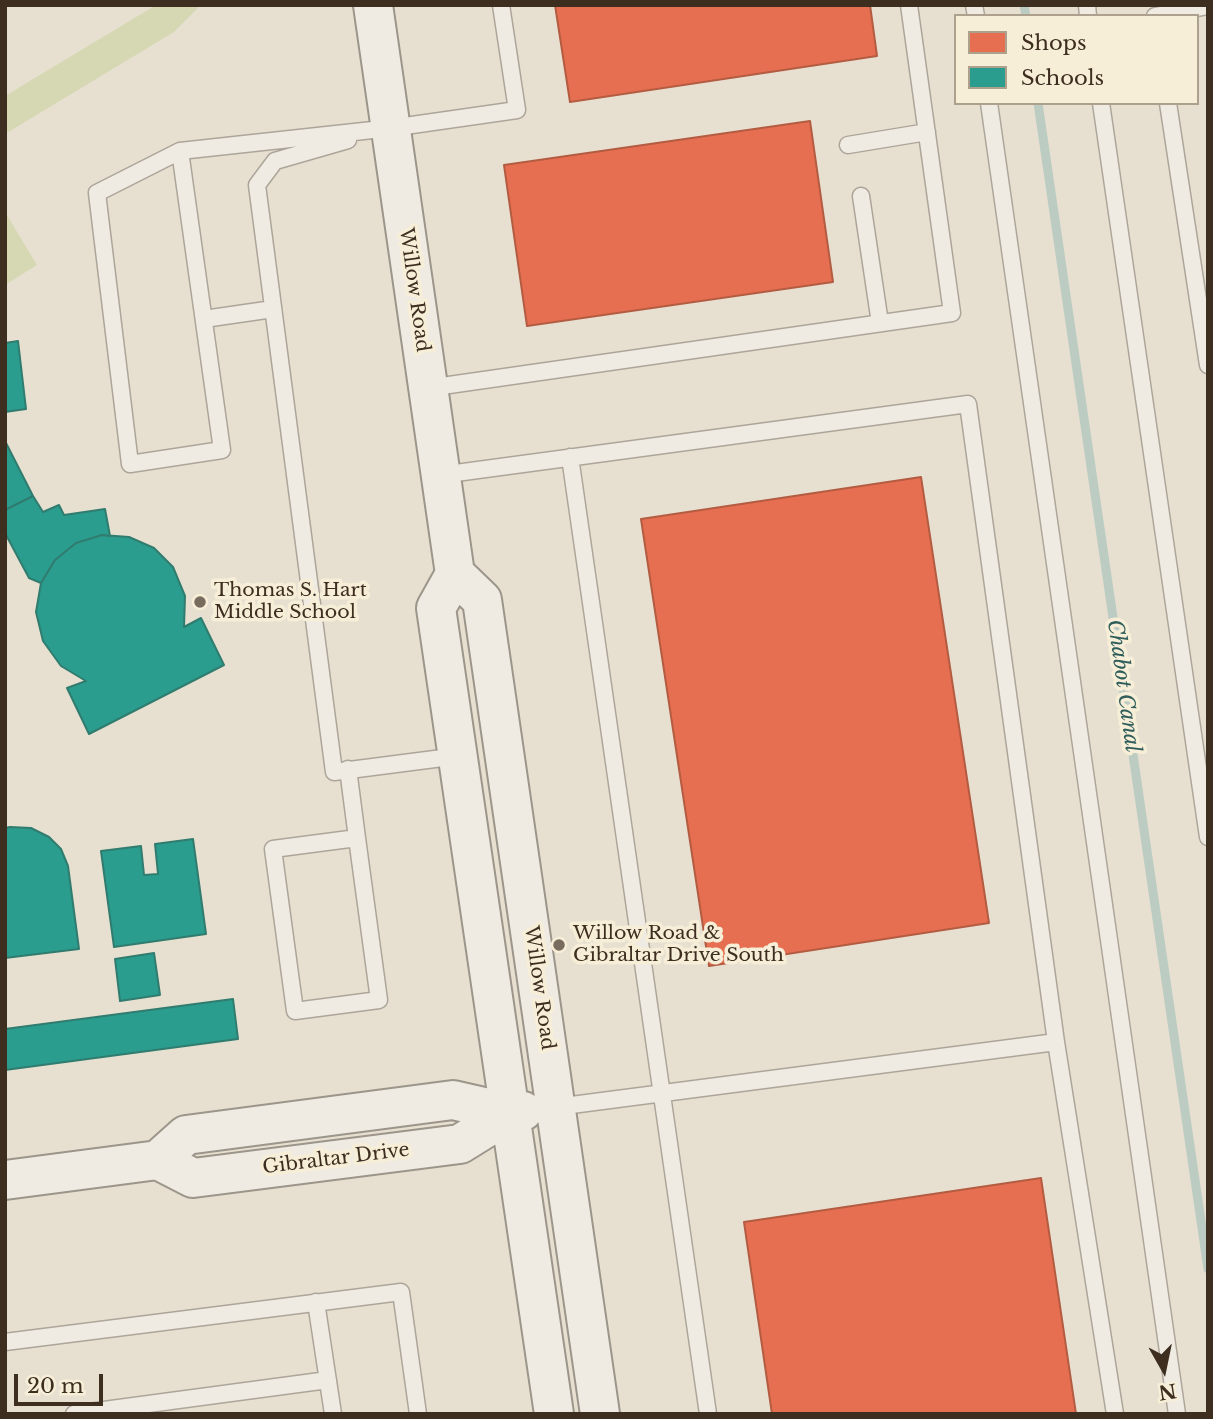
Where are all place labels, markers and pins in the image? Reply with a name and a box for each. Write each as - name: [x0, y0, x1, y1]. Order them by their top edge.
- place label: Thomas S. Hart Middle School: [214, 580, 367, 624]
- marker: Thomas S. Hart Middle School: [192, 594, 208, 610]
- place label: Willow Road & Gibraltar Drive South: [573, 923, 784, 967]
- marker: Willow Road & Gibraltar Drive South: [551, 937, 567, 953]

